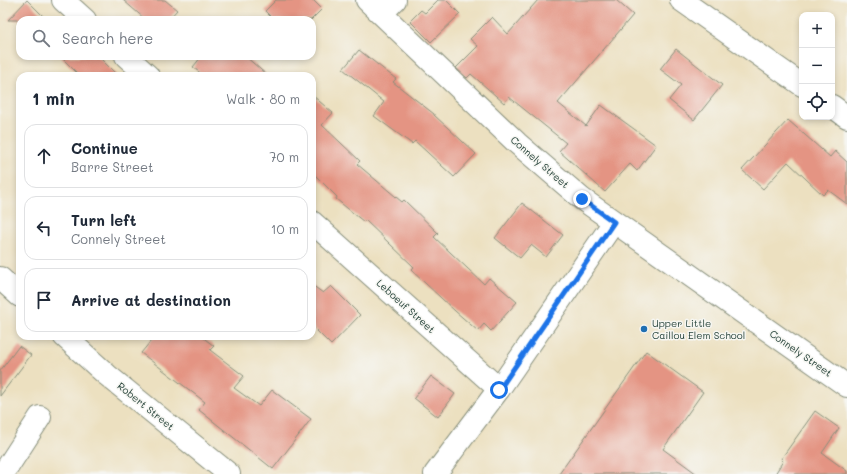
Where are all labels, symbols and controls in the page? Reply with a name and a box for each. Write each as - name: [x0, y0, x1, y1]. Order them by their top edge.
- map controls: [799, 12, 835, 120]
- button: +: [799, 12, 835, 48]
- search box: [16, 16, 316, 60]
- icon: search: [30, 27, 52, 49]
- text: Search here: [62, 28, 153, 48]
- button: −: [799, 48, 835, 84]
- button: locate: [799, 84, 835, 120]
- text: 1 min: [32, 87, 75, 109]
- text: Walk · 80 m: [226, 90, 300, 107]
- street label: Connely Street: [508, 133, 572, 191]
- text: Continue: [71, 138, 138, 158]
- icon: ahead: [33, 145, 55, 167]
- text: 70 m: [269, 148, 299, 165]
- text: Barre Street: [71, 158, 154, 175]
- route end: [573, 190, 591, 208]
- text: Turn left: [71, 210, 136, 230]
- icon: left: [33, 217, 55, 239]
- text: 10 m: [271, 220, 299, 237]
- text: Connely Street: [71, 230, 166, 247]
- street label: Leboeuf Street: [374, 276, 438, 336]
- icon: arrive: [33, 289, 55, 311]
- text: Arrive at destination: [71, 290, 231, 310]
- place label: Upper Little Caillou Elem School: [652, 316, 745, 342]
- marker: Upper Little Caillou Elem School: [639, 324, 649, 334]
- street label: Connely Street: [767, 326, 835, 380]
- street label: Robert Street: [115, 379, 177, 433]
- route start: [490, 381, 508, 399]

